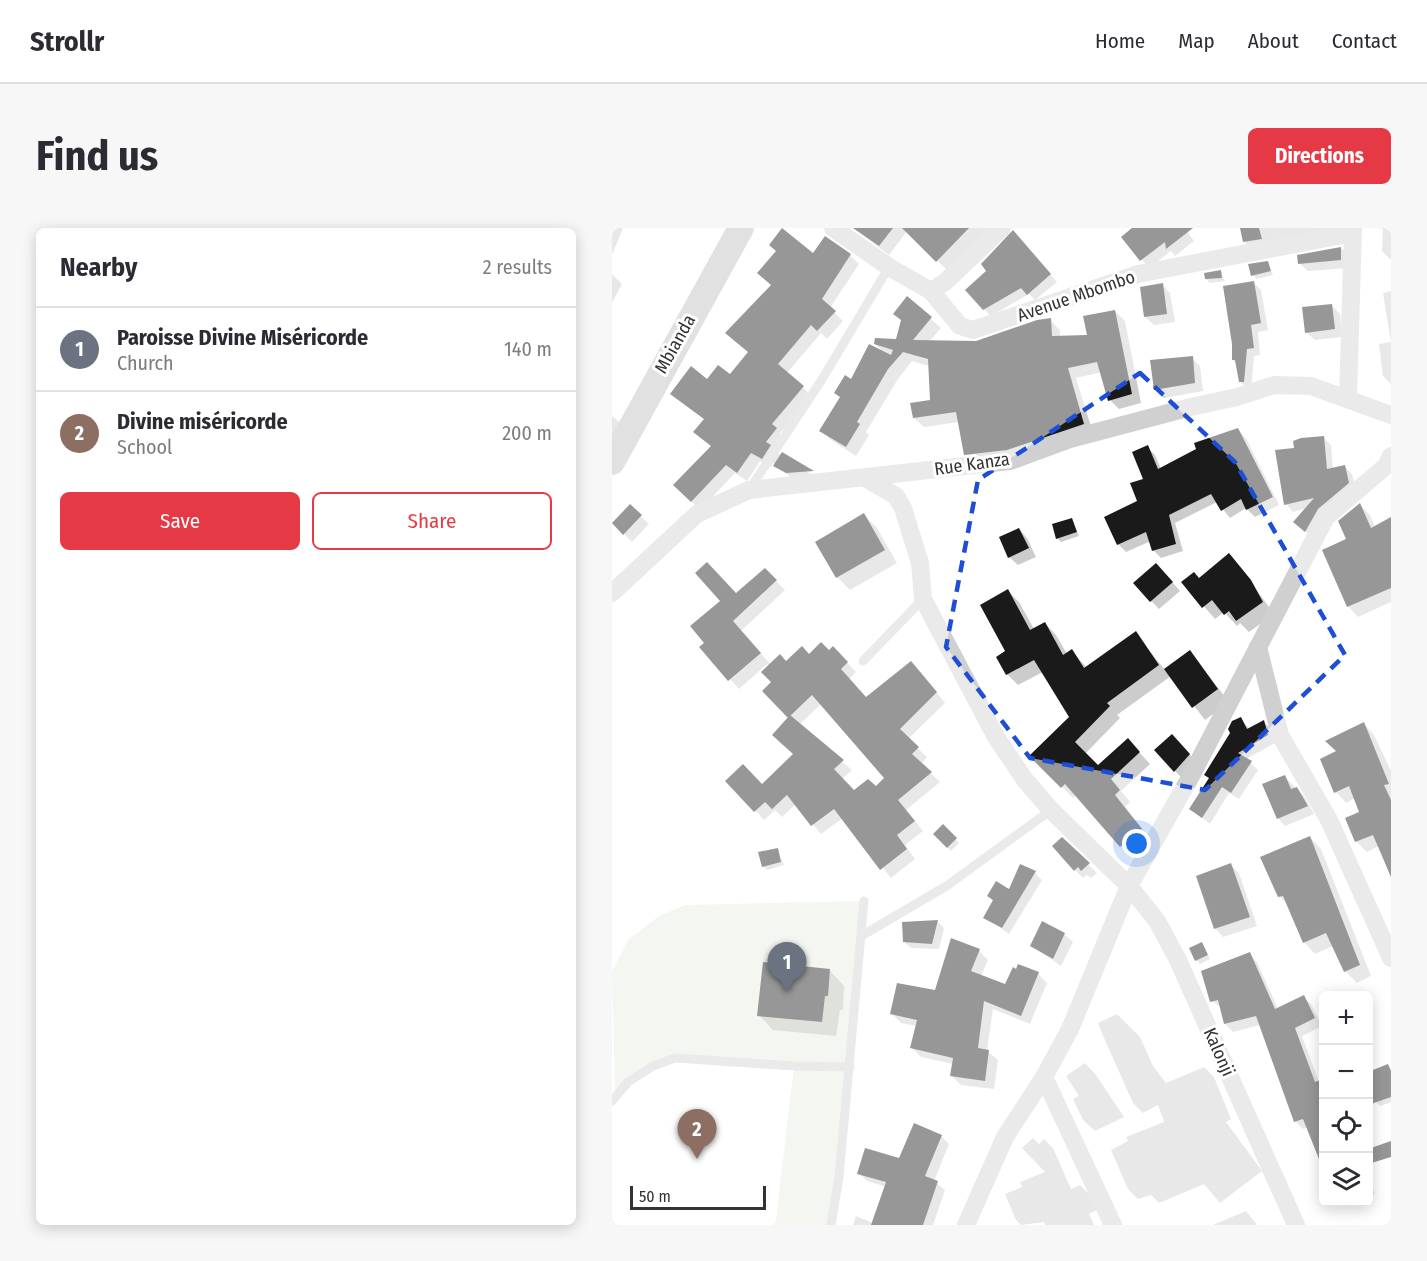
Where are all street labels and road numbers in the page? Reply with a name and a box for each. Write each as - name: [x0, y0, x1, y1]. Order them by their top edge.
- street label: Avenue Mbombo: [1014, 266, 1138, 326]
- street label: Mbianda: [650, 311, 700, 377]
- street label: Rue Kanza: [933, 448, 1011, 480]
- street label: Kalonji: [1199, 1024, 1239, 1080]

